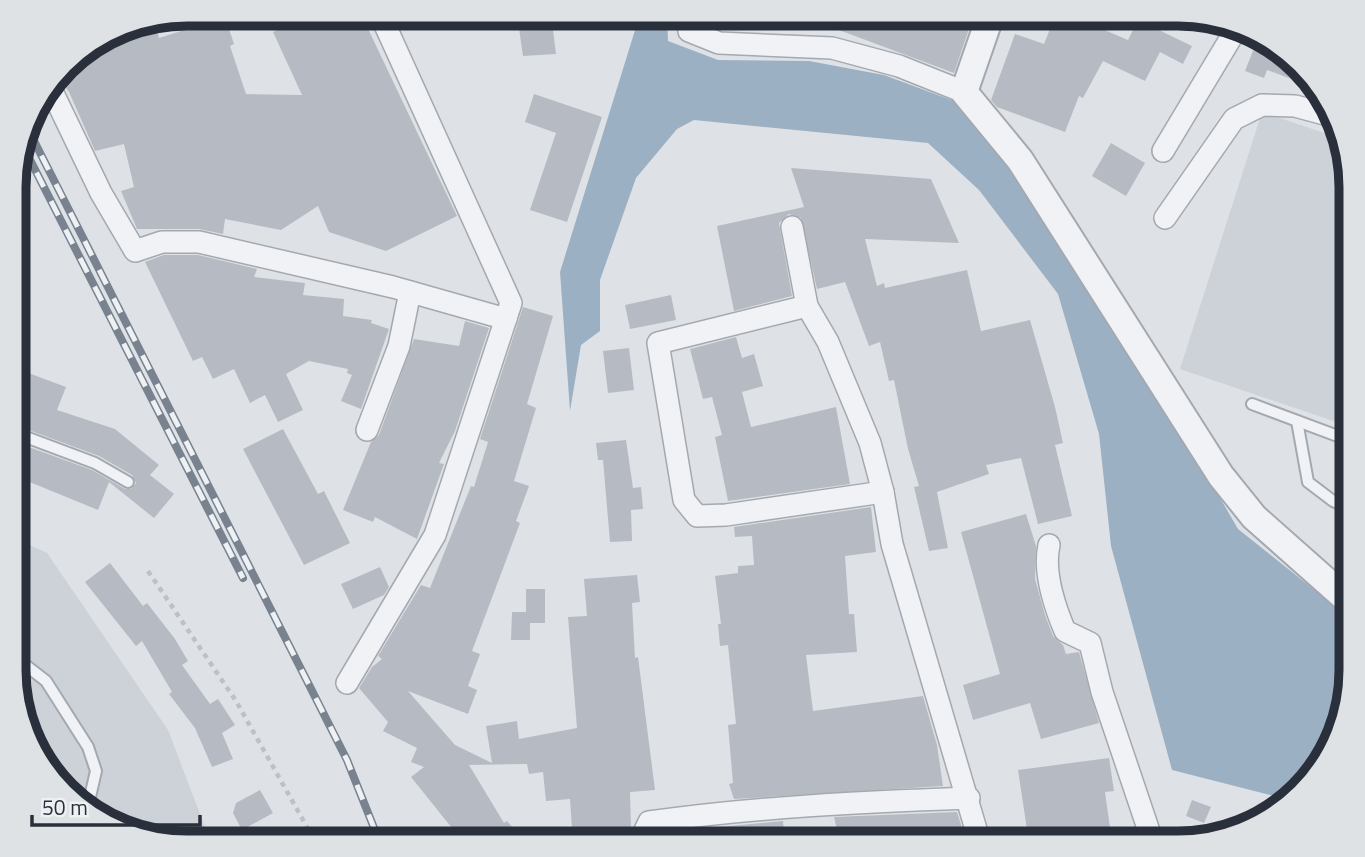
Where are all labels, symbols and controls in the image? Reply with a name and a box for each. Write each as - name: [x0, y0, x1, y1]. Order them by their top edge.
- scale bar: [32, 784, 200, 828]
- text: 50 m: [42, 791, 88, 823]

